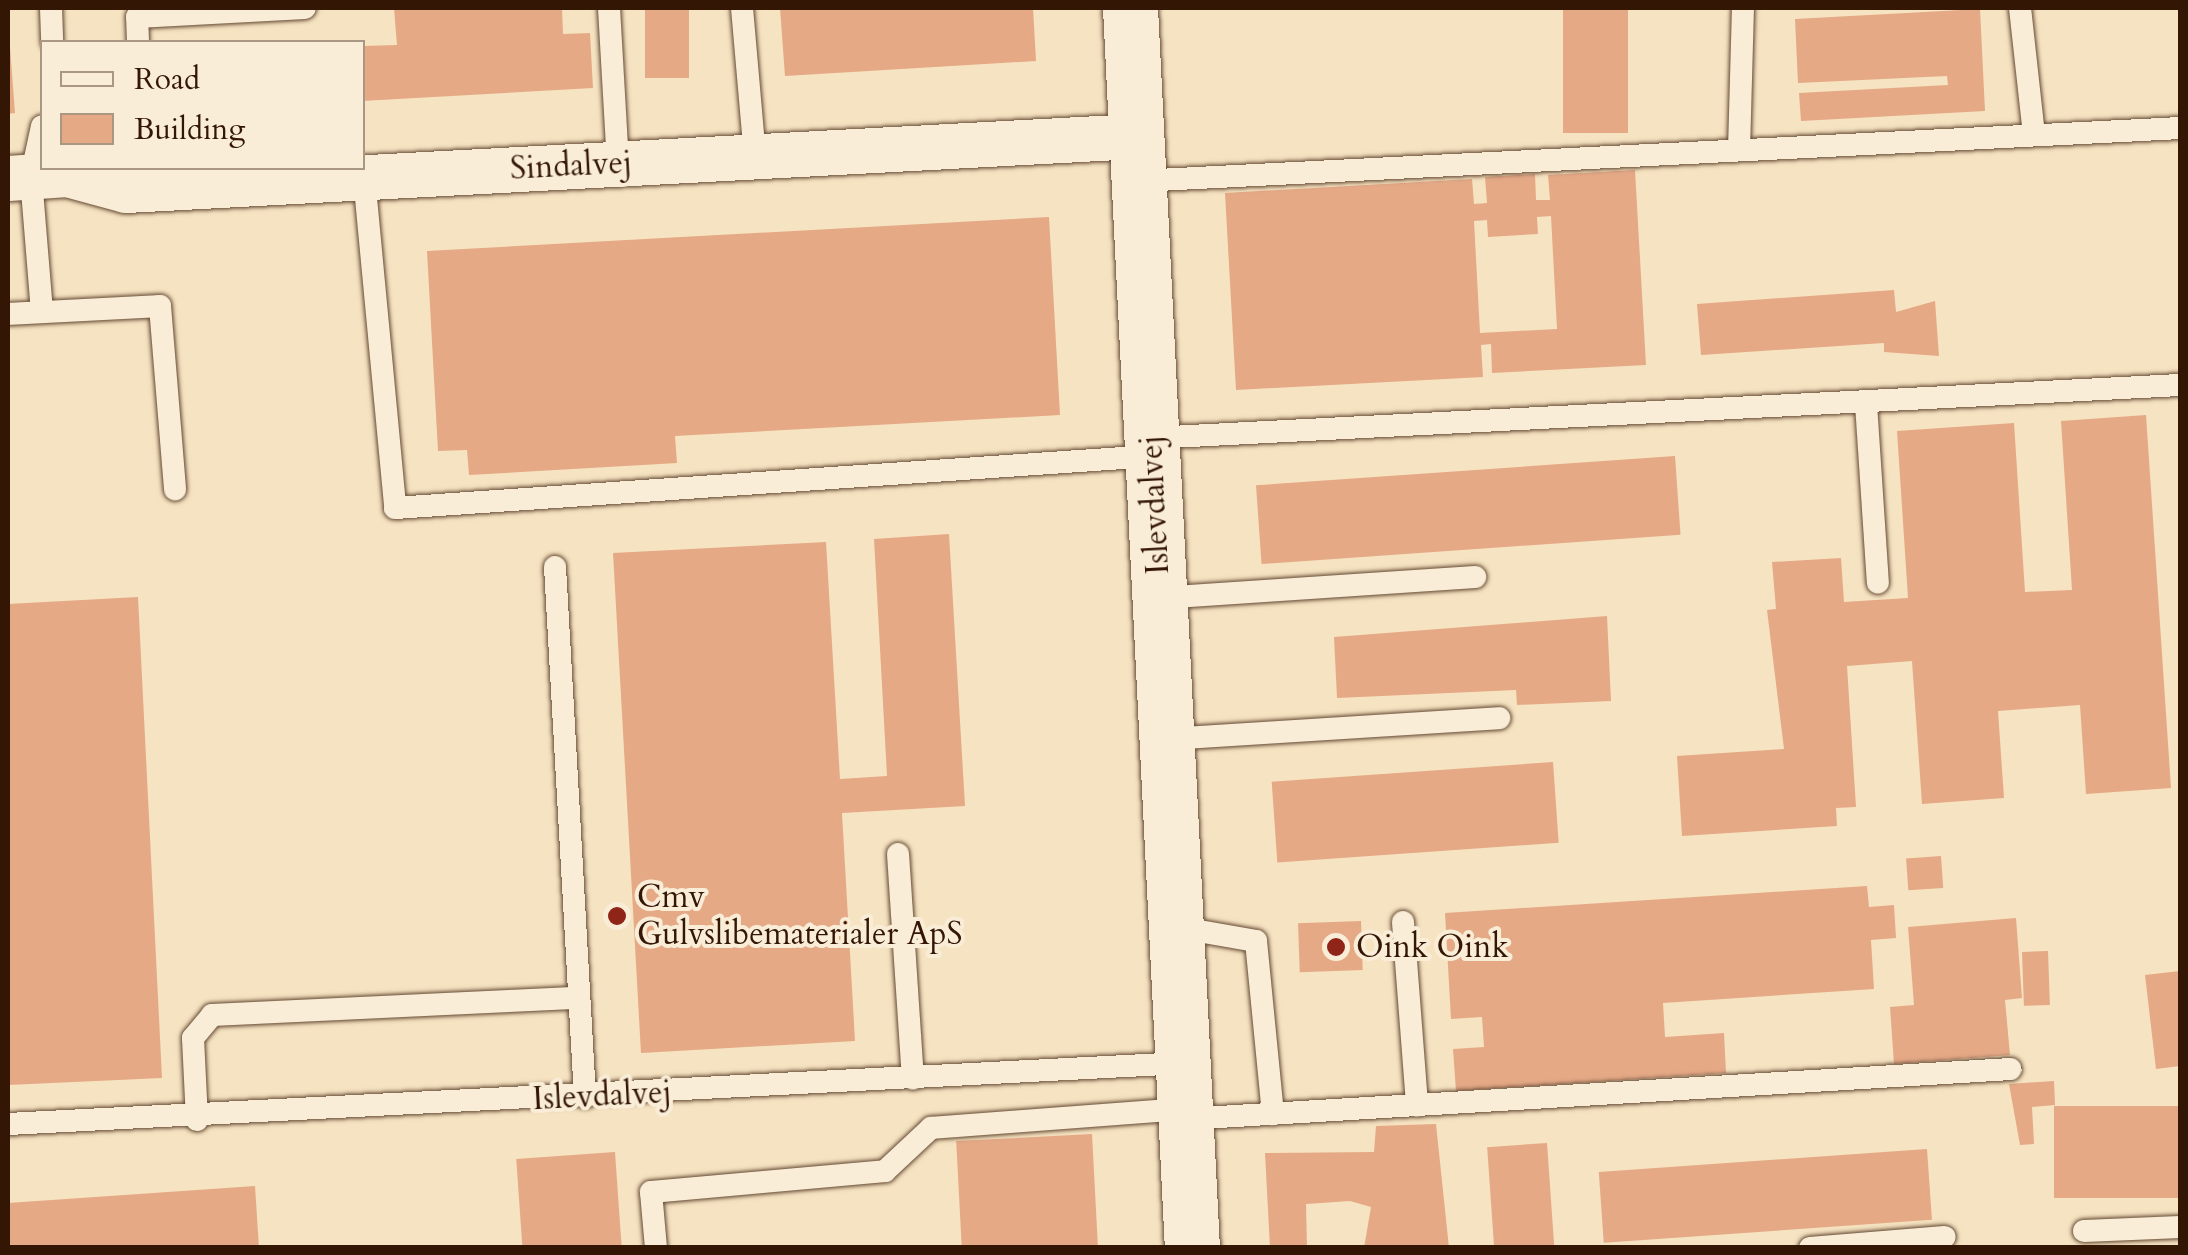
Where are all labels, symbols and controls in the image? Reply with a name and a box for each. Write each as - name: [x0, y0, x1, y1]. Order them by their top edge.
- legend: [40, 40, 365, 170]
- text: Road: [134, 59, 200, 100]
- text: Building: [134, 109, 245, 150]
- street label: Sindalvej: [509, 144, 633, 188]
- street label: Islevdalvej: [1132, 434, 1178, 576]
- place label: Cmv Gulvslibematerialer ApS: [637, 879, 963, 954]
- marker: Cmv Gulvslibematerialer ApS: [606, 905, 628, 927]
- place label: Oink Oink: [1356, 928, 1509, 966]
- marker: Oink Oink: [1325, 936, 1347, 958]
- street label: Islevdalvej: [531, 1073, 673, 1119]

